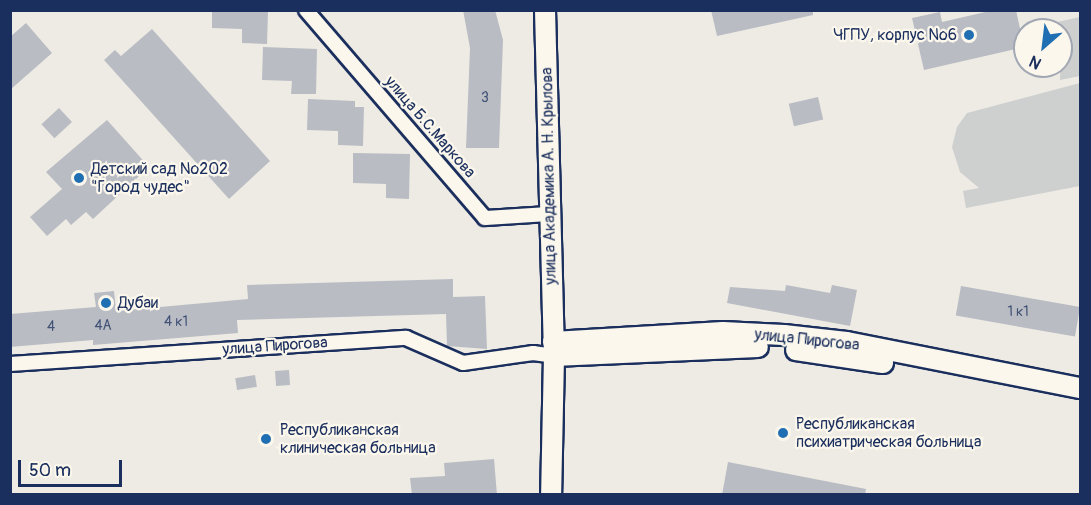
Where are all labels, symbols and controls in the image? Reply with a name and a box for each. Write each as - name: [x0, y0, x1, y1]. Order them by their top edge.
- north arrow: [1013, 18, 1073, 78]
- place label: ЧГПУ, корпус №6: [833, 25, 957, 45]
- marker: ЧГПУ, корпус №6: [962, 28, 976, 42]
- text: N: [1026, 51, 1045, 74]
- street label: улица Академика А. Н. Крылова: [538, 67, 560, 285]
- street label: улица Б.С.Маркова: [381, 72, 479, 182]
- house number: 3: [481, 90, 489, 106]
- place label: Детский сад №202 "Город чудес": [91, 159, 228, 197]
- marker: Детский сад №202 "Город чудес": [72, 171, 86, 185]
- place label: Дубаи: [118, 293, 158, 313]
- marker: Дубаи: [99, 296, 113, 310]
- house number: 1 к1: [1007, 304, 1029, 320]
- house number: 4 к1: [164, 314, 188, 330]
- house number: 4А: [94, 318, 112, 334]
- house number: 4: [47, 319, 55, 335]
- street label: улица Пирогова: [754, 325, 860, 355]
- street label: улица Пирогова: [222, 333, 328, 359]
- place label: Республиканская психиатрическая больница: [796, 414, 982, 452]
- place label: Республиканская клиническая больница: [280, 420, 436, 458]
- marker: Республиканская психиатрическая больница: [774, 424, 792, 442]
- marker: Республиканская клиническая больница: [257, 430, 275, 448]
- scale bar: [21, 448, 124, 486]
- text: 50 m: [29, 459, 71, 482]

